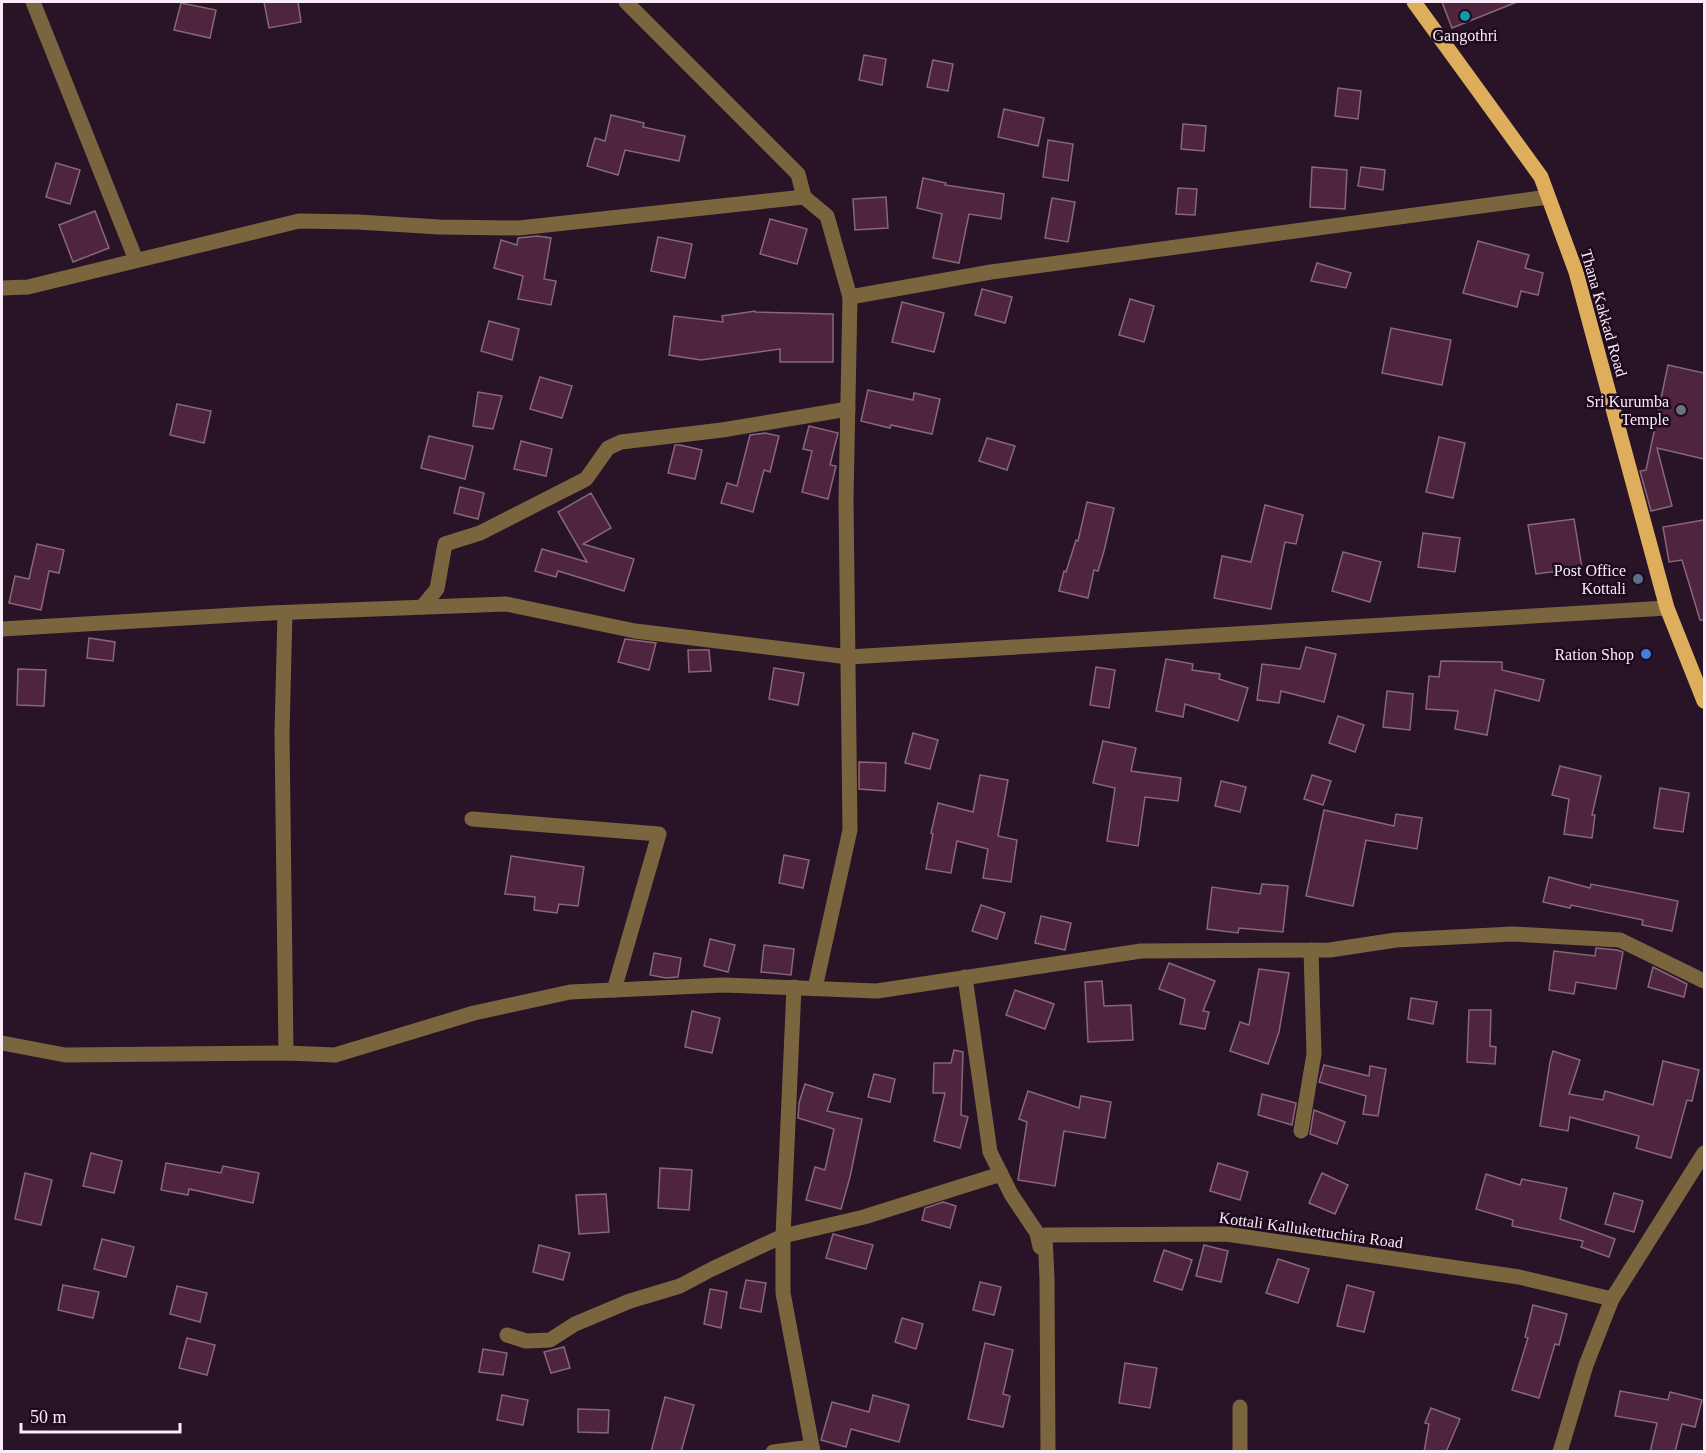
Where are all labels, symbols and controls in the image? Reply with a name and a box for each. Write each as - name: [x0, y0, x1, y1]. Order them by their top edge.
- marker: Gangothri: [1458, 9, 1472, 23]
- place label: Gangothri: [1433, 27, 1498, 45]
- street label: Thana Kakkad Road: [1578, 247, 1630, 379]
- place label: Sri Kurumba Temple: [1586, 393, 1669, 429]
- marker: Sri Kurumba Temple: [1674, 403, 1688, 417]
- place label: Post Office Kottali: [1554, 562, 1627, 597]
- marker: Post Office Kottali: [1631, 572, 1645, 586]
- place label: Ration Shop: [1554, 646, 1634, 664]
- marker: Ration Shop: [1639, 647, 1653, 661]
- street label: Kottali Kallukettuchira Road: [1218, 1209, 1404, 1251]
- scale bar: [21, 1396, 180, 1434]
- text: 50 m: [30, 1407, 67, 1427]

